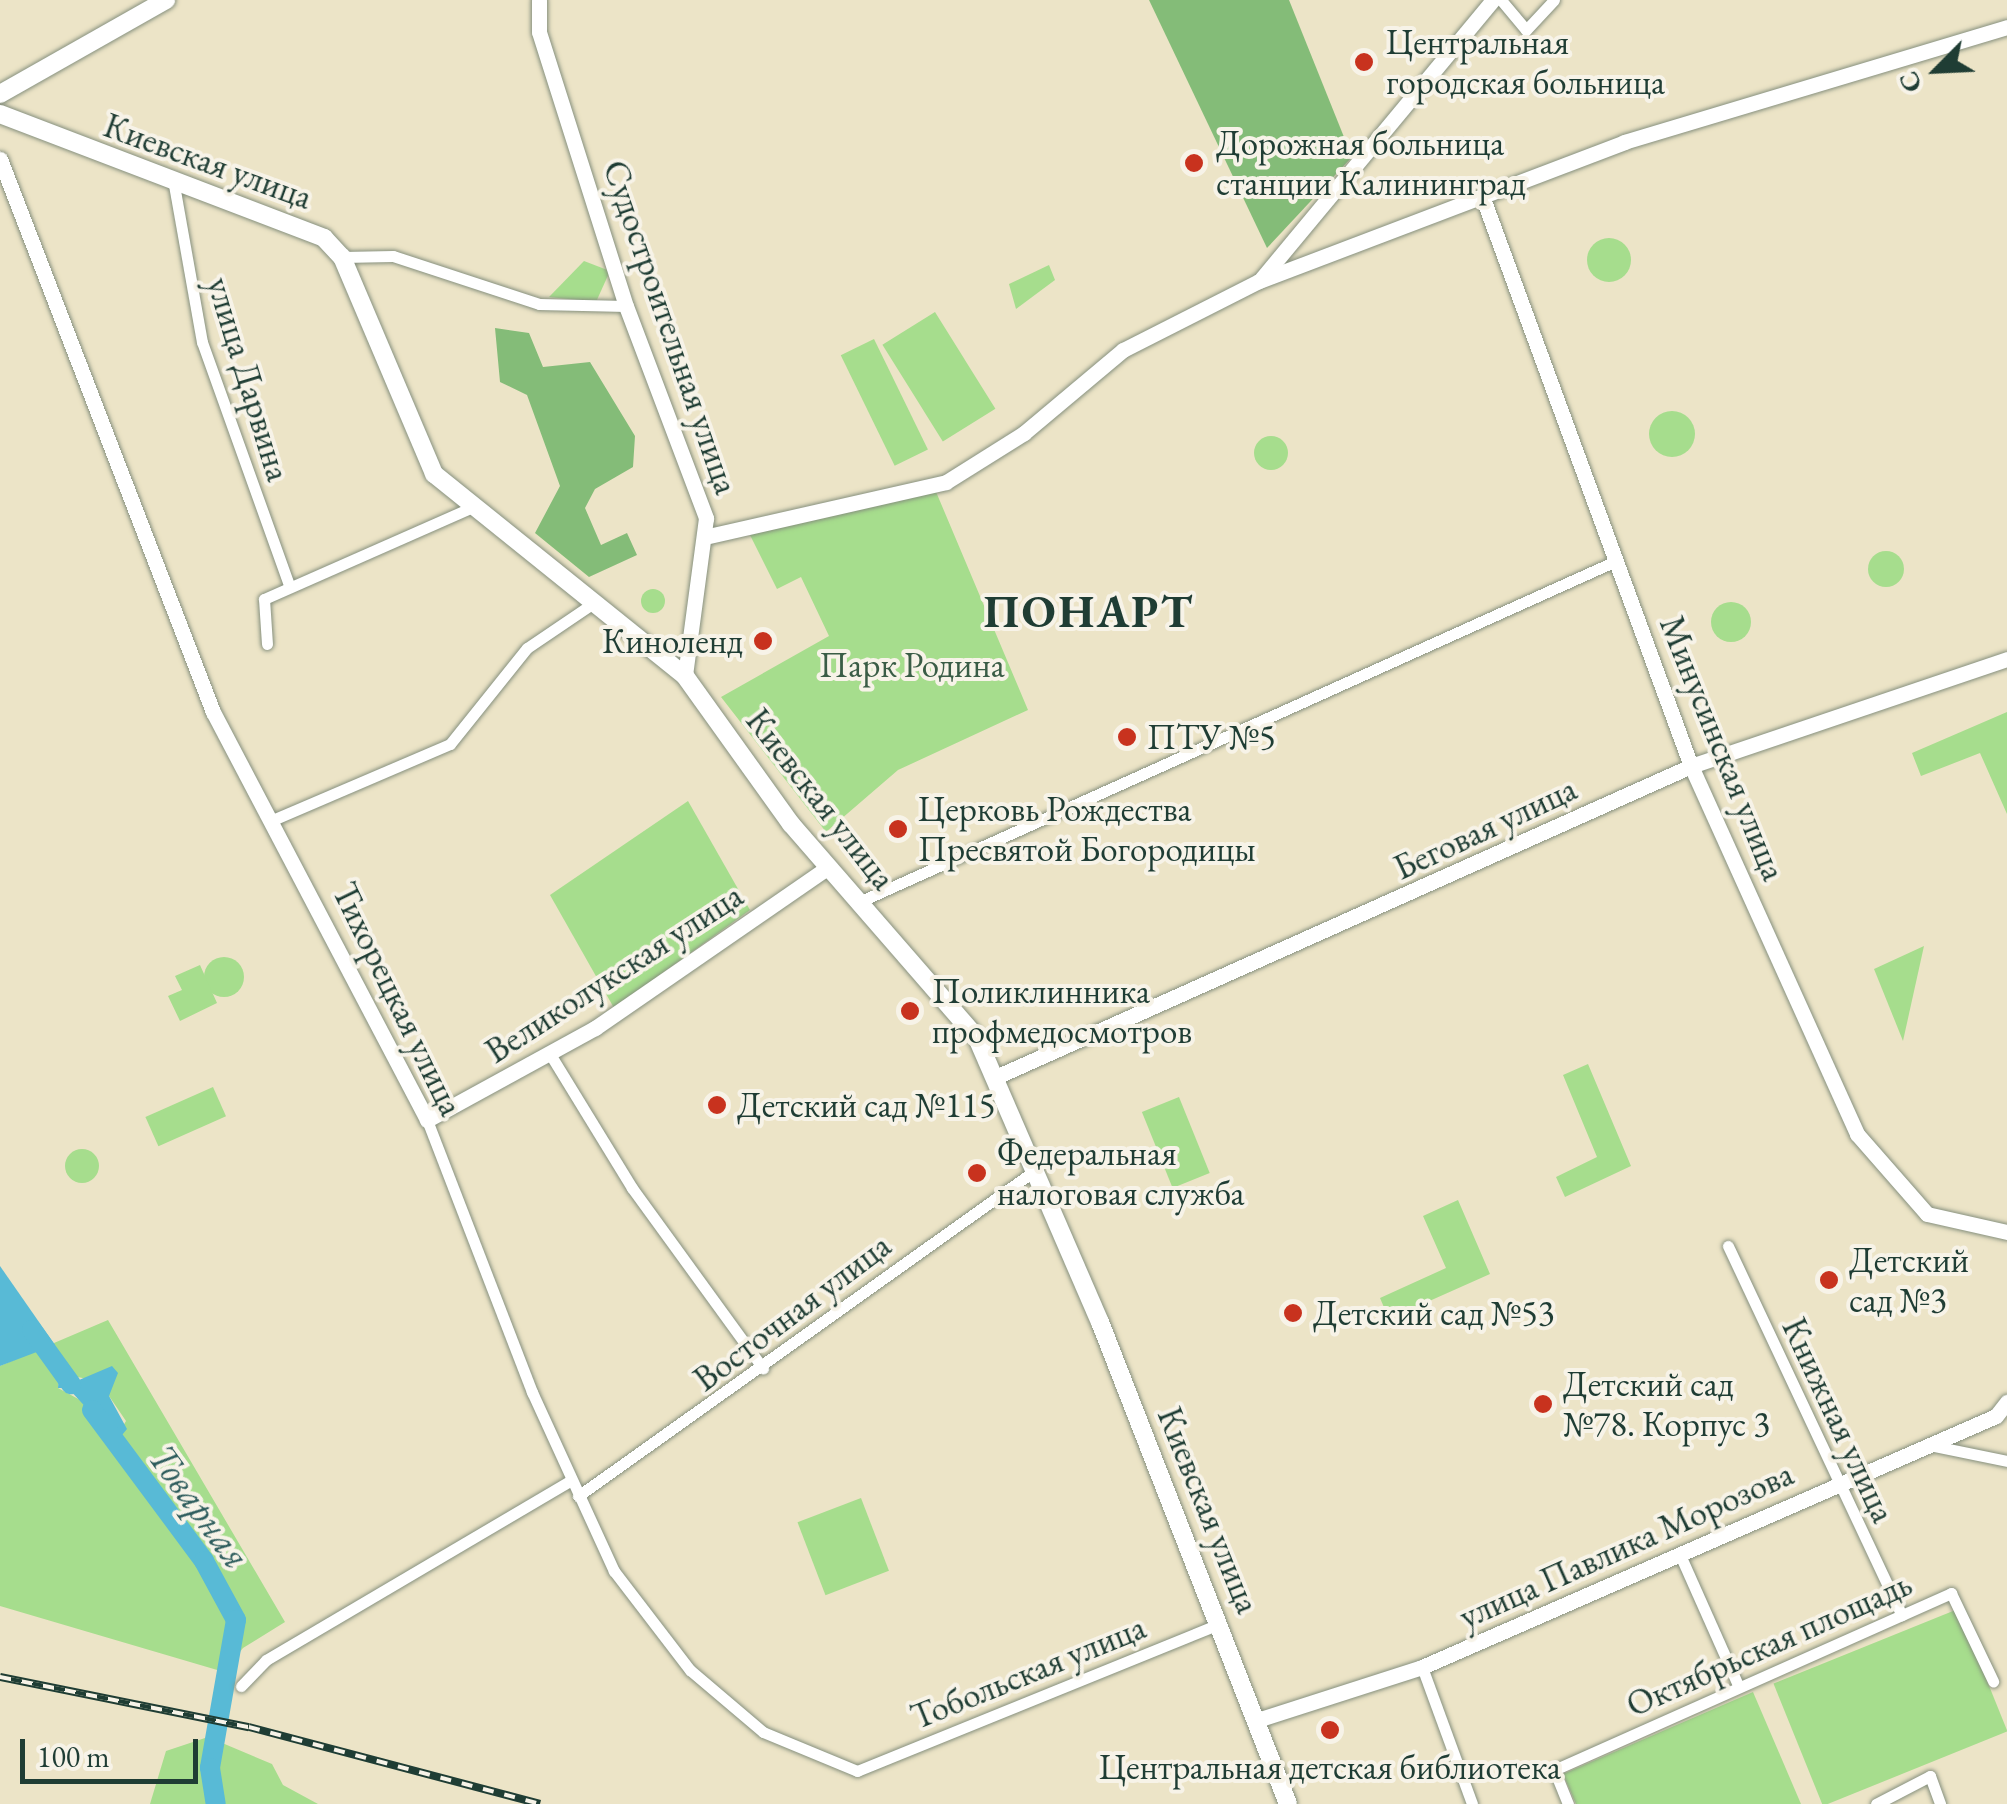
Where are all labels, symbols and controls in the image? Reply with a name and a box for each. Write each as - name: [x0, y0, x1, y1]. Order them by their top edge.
- north arrow: [1887, 20, 1987, 120]
- place label: Центральная городская больница: [1386, 21, 1665, 103]
- marker: Центральная городская больница: [1351, 49, 1377, 75]
- text: С: [1889, 66, 1930, 99]
- street label: Киевская улица: [98, 104, 318, 218]
- place label: Дорожная больница станции Калининград: [1216, 122, 1526, 204]
- marker: Дорожная больница станции Калининград: [1181, 150, 1207, 176]
- street label: Судостроительная улица: [594, 155, 748, 499]
- street label: улица Дарвина: [198, 272, 300, 486]
- district label: ПОНАРТ: [983, 585, 1195, 639]
- street label: Минусинская улица: [1651, 610, 1795, 886]
- place label: Киноленд: [602, 620, 743, 662]
- marker: Киноленд: [752, 630, 774, 652]
- park label: Парк Родина: [819, 644, 1005, 686]
- street label: Киевская улица: [737, 700, 905, 898]
- place label: ПТУ №5: [1147, 716, 1276, 758]
- marker: ПТУ №5: [1116, 726, 1138, 748]
- street label: Беговая улица: [1387, 767, 1583, 889]
- place label: Церковь Рождества Пресвятой Богородицы: [918, 788, 1256, 870]
- marker: Церковь Рождества Пресвятой Богородицы: [887, 818, 909, 840]
- street label: Великолукская улица: [477, 874, 751, 1072]
- street label: Тихорецкая улица: [323, 876, 473, 1122]
- place label: Поликлинника профмедосмотров: [932, 970, 1192, 1052]
- marker: Поликлинника профмедосмотров: [897, 998, 923, 1024]
- place label: Детский сад №115: [737, 1084, 995, 1126]
- marker: Детский сад №115: [706, 1094, 728, 1116]
- place label: Федеральная налоговая служба: [997, 1132, 1244, 1214]
- marker: Федеральная налоговая служба: [966, 1162, 988, 1184]
- street label: Восточная улица: [685, 1224, 899, 1400]
- place label: Детский сад №3: [1849, 1239, 1969, 1321]
- marker: Детский сад №3: [1818, 1269, 1840, 1291]
- place label: Детский сад №53: [1313, 1292, 1555, 1334]
- marker: Детский сад №53: [1282, 1302, 1304, 1324]
- street label: Книжная улица: [1773, 1311, 1905, 1529]
- place label: Детский сад №78. Корпус 3: [1563, 1363, 1770, 1445]
- marker: Детский сад №78. Корпус 3: [1532, 1393, 1554, 1415]
- street label: Киевская улица: [1149, 1401, 1269, 1619]
- water label: Товарная: [140, 1435, 260, 1577]
- street label: улица Павлика Морозова: [1453, 1452, 1799, 1638]
- street label: Октябрьская площадь: [1620, 1562, 1918, 1726]
- street label: Тобольская улица: [905, 1606, 1151, 1738]
- scale bar: [25, 1719, 202, 1781]
- marker: Центральная детская библиотека: [1319, 1719, 1341, 1741]
- text: 100 m: [37, 1737, 110, 1776]
- place label: Центральная детская библиотека: [1099, 1746, 1561, 1788]

